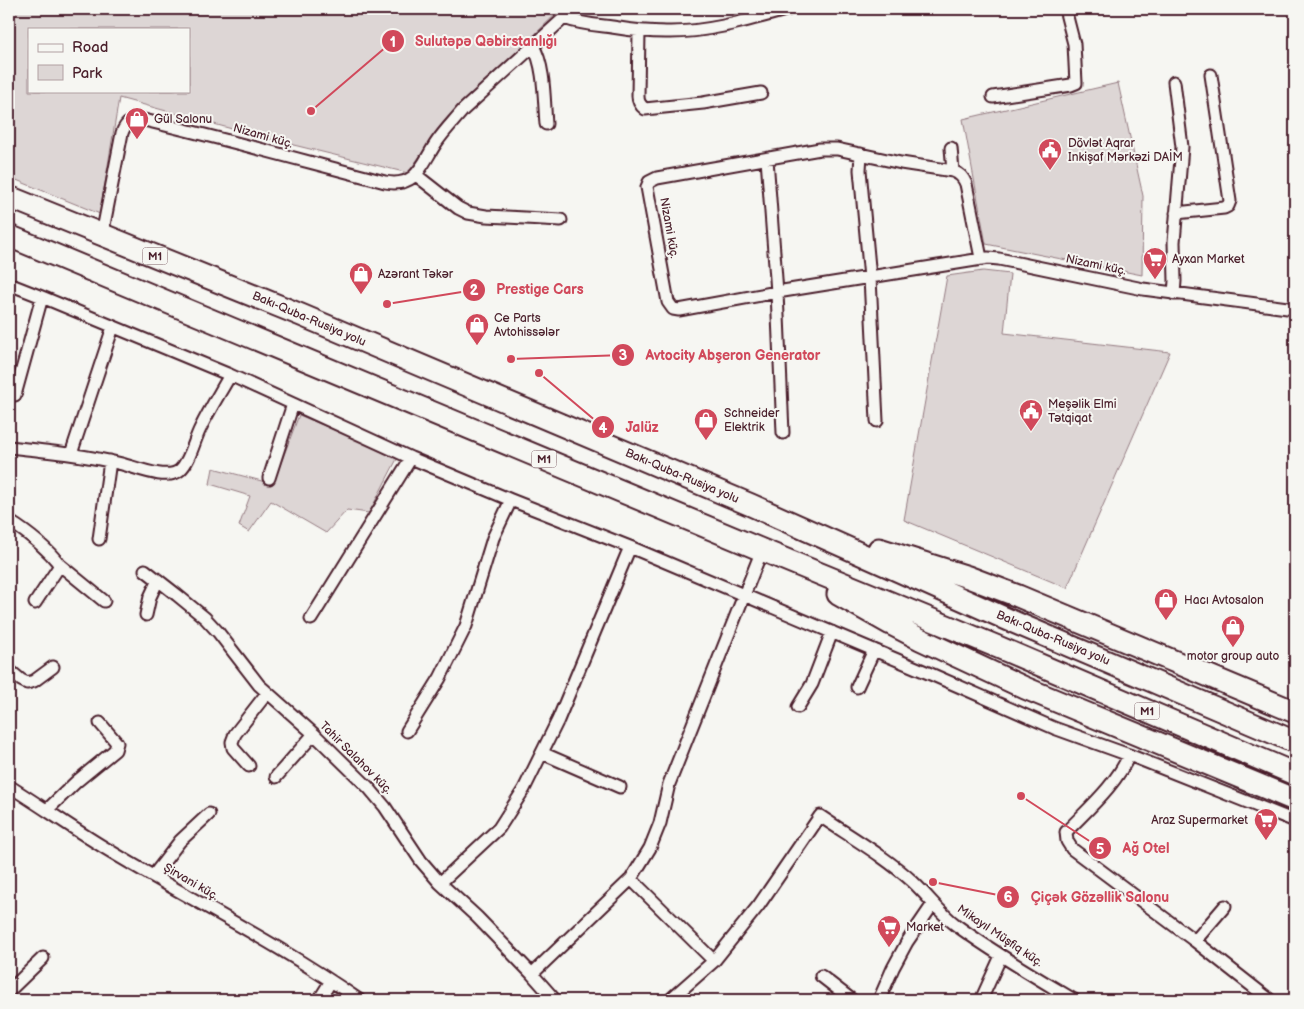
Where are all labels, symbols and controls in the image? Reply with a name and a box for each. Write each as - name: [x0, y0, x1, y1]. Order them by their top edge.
- callout: Sulutəpə Qəbirstanlığı: [380, 27, 568, 56]
- legend: [28, 28, 190, 92]
- text: 1: [390, 33, 396, 52]
- text: Sulutəpə Qəbirstanlığı: [415, 33, 557, 50]
- text: Road: [72, 38, 108, 57]
- text: Park: [72, 64, 103, 83]
- shop icon: Gül Salonu: [124, 106, 150, 140]
- place label: Gül Salonu: [154, 112, 212, 127]
- street label: Nizami küç.: [231, 120, 295, 152]
- place label: Dövlət Aqrar Inkişaf Mərkəzi DAİM: [1068, 136, 1183, 165]
- public building icon: Dövlət Aqrar Inkişaf Mərkəzi DAİM: [1037, 137, 1063, 171]
- street label: Nizami küç.: [656, 196, 682, 260]
- supermarket icon: Ayxan Market: [1142, 246, 1168, 280]
- road number: M1: [142, 248, 168, 264]
- street label: Nizami küç.: [1064, 251, 1128, 279]
- place label: Ayxan Market: [1172, 252, 1245, 267]
- shop icon: Azərant Təkər: [348, 261, 374, 295]
- place label: Azərant Təkər: [378, 267, 454, 282]
- callout: Prestige Cars: [461, 275, 593, 304]
- text: 2: [470, 281, 479, 300]
- text: Prestige Cars: [496, 281, 584, 298]
- street label: Bakı-Quba-Rusiya yolu: [250, 288, 368, 350]
- place label: Ce Parts Avtohissələr: [494, 311, 560, 340]
- shop icon: Ce Parts Avtohissələr: [464, 312, 490, 346]
- callout: Avtocity Abşeron Generator: [610, 340, 831, 369]
- text: 3: [619, 346, 628, 365]
- text: Avtocity Abşeron Generator: [645, 347, 821, 364]
- place label: Meşəlik Elmi Tətqiqat: [1048, 397, 1117, 426]
- public building icon: Meşəlik Elmi Tətqiqat: [1018, 398, 1044, 432]
- place label: Schneider Elektrik: [724, 406, 780, 435]
- shop icon: Schneider Elektrik: [693, 407, 719, 441]
- callout: Jalüz: [590, 413, 669, 442]
- text: 4: [599, 419, 608, 438]
- text: Jalüz: [625, 419, 659, 436]
- street label: Bakı-Quba-Rusiya yolu: [623, 445, 741, 507]
- road number: M1: [532, 450, 556, 468]
- shop icon: Hacı Avtosalon: [1153, 587, 1179, 621]
- place label: Hacı Avtosalon: [1184, 593, 1264, 608]
- street label: Bakı-Quba-Rusiya yolu: [994, 607, 1112, 669]
- shop icon: motor group auto: [1220, 614, 1246, 648]
- place label: motor group auto: [1187, 649, 1279, 664]
- road number: M1: [1134, 702, 1160, 719]
- street label: Tahir Salahov küç.: [317, 719, 395, 797]
- supermarket icon: Araz Supermarket: [1253, 807, 1279, 841]
- place label: Araz Supermarket: [1151, 813, 1248, 828]
- callout: Ağ Otel: [1087, 834, 1179, 863]
- text: 5: [1096, 840, 1105, 859]
- text: Ağ Otel: [1122, 840, 1169, 857]
- street label: Şirvani küç.: [161, 860, 221, 904]
- callout: Çiçək Gözəllik Salonu: [996, 882, 1179, 911]
- text: 6: [1003, 888, 1013, 907]
- text: Çiçək Gözəllik Salonu: [1031, 889, 1169, 906]
- street label: Mikayıl Müşfiq küç.: [954, 902, 1046, 970]
- supermarket icon: Market: [876, 914, 902, 948]
- place label: Market: [906, 920, 944, 935]

